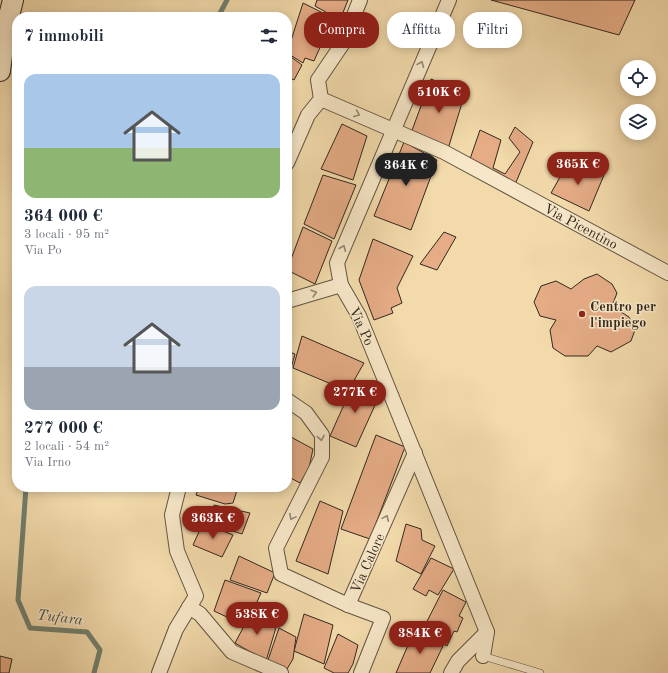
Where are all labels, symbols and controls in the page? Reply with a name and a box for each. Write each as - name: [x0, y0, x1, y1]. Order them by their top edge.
- chip: Compra: [304, 12, 379, 48]
- chip: Affitta: [387, 12, 455, 48]
- chip: Filtri: [463, 12, 522, 48]
- icon: filters: [258, 25, 280, 47]
- text: 7 immobili: [24, 28, 104, 45]
- map controls: [620, 60, 656, 140]
- button: locate: [620, 60, 656, 96]
- one-way arrow: [417, 61, 425, 68]
- pin: 510K €: [406, 80, 472, 114]
- text: 510K €: [417, 86, 461, 99]
- icon: home: [116, 100, 188, 172]
- button: layers: [620, 104, 656, 140]
- one-way arrow: [353, 109, 360, 117]
- pin: 365K €: [545, 152, 611, 186]
- pin: 364K €: [373, 153, 439, 187]
- text: 365K €: [556, 158, 600, 171]
- text: 364K €: [384, 159, 428, 172]
- street label: Via Picentino: [541, 202, 620, 252]
- text: 364 000 €: [24, 208, 103, 225]
- text: 3 locali · 95 m²: [24, 228, 109, 241]
- text: Via Po: [24, 244, 62, 257]
- one-way arrow: [338, 245, 346, 252]
- one-way arrow: [310, 289, 317, 298]
- place label: Centro per l'impiego: [590, 300, 656, 330]
- street label: Via Po: [346, 305, 376, 348]
- marker: Centro per l'impiego: [577, 309, 587, 319]
- icon: home: [116, 312, 188, 384]
- pin: 277K €: [322, 380, 388, 414]
- text: 277K €: [333, 386, 377, 399]
- text: 277 000 €: [24, 420, 103, 437]
- one-way arrow: [316, 435, 324, 442]
- text: 2 locali · 54 m²: [24, 440, 109, 453]
- text: Via Irno: [24, 456, 71, 469]
- pin: 363K €: [180, 506, 246, 540]
- text: 363K €: [191, 512, 235, 525]
- one-way arrow: [290, 512, 297, 520]
- one-way arrow: [382, 515, 390, 522]
- street label: Via Calore: [348, 531, 387, 595]
- pin: 538K €: [224, 602, 290, 636]
- water label: Tufara: [36, 608, 84, 629]
- text: 538K €: [235, 608, 279, 621]
- pin: 384K €: [387, 621, 453, 655]
- text: 384K €: [398, 627, 442, 640]

